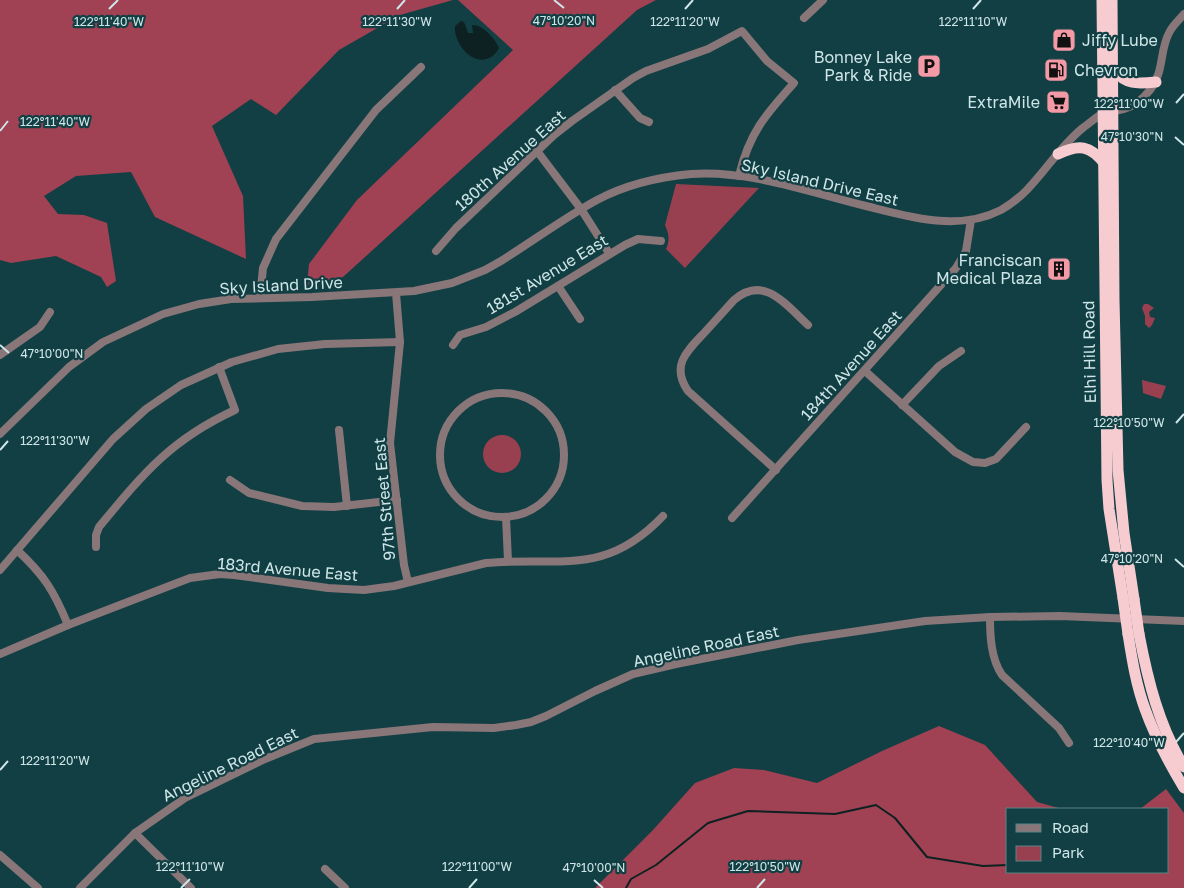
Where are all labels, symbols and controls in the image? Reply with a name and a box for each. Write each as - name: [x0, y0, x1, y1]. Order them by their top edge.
- text: 47°10'20"N: [533, 13, 595, 28]
- text: 122°11'40"W: [74, 14, 144, 29]
- text: 122°11'30"W: [362, 14, 432, 29]
- text: 122°11'20"W: [650, 14, 720, 29]
- text: 122°11'10"W: [939, 14, 1008, 29]
- shop icon: Jiffy Lube: [1051, 27, 1077, 53]
- place label: Jiffy Lube: [1082, 30, 1158, 50]
- place label: Bonney Lake Park & Ride: [814, 47, 912, 85]
- parking icon: Bonney Lake Park & Ride: [916, 53, 942, 79]
- fuel station icon: Chevron: [1043, 57, 1069, 83]
- place label: Chevron: [1074, 60, 1138, 80]
- supermarket icon: ExtraMile: [1045, 89, 1071, 115]
- place label: ExtraMile: [967, 92, 1040, 112]
- text: 122°11'00"W: [1094, 96, 1164, 111]
- street label: 180th Avenue East: [451, 105, 569, 215]
- text: 122°11'40"W: [20, 114, 90, 129]
- text: 47°10'30"N: [1101, 129, 1163, 144]
- street label: Sky Island Drive East: [739, 154, 901, 210]
- street label: 181st Avenue East: [483, 230, 611, 318]
- place label: Franciscan Medical Plaza: [936, 250, 1042, 288]
- building icon: Franciscan Medical Plaza: [1046, 256, 1072, 282]
- street label: Sky Island Drive: [219, 272, 343, 298]
- street label: Elhi Hill Road: [1078, 300, 1100, 404]
- street label: 184th Avenue East: [796, 306, 906, 424]
- text: 47°10'00"N: [21, 346, 83, 361]
- text: 122°10'50"W: [1093, 415, 1165, 430]
- text: 122°11'30"W: [20, 433, 90, 448]
- street label: 97th Street East: [369, 437, 399, 561]
- text: 47°10'20"N: [1101, 551, 1163, 566]
- street label: 183rd Avenue East: [217, 553, 359, 585]
- street label: Angeline Road East: [631, 621, 781, 671]
- street label: Angeline Road East: [159, 722, 301, 806]
- text: 122°10'40"W: [1093, 735, 1165, 750]
- text: 122°11'20"W: [20, 753, 90, 768]
- legend: [1006, 808, 1169, 873]
- text: Road: [1052, 818, 1089, 836]
- text: Park: [1052, 843, 1085, 861]
- text: 122°11'10"W: [156, 859, 225, 874]
- text: 122°11'00"W: [442, 859, 512, 874]
- text: 122°10'50"W: [729, 859, 801, 874]
- text: 47°10'00"N: [563, 860, 625, 875]

